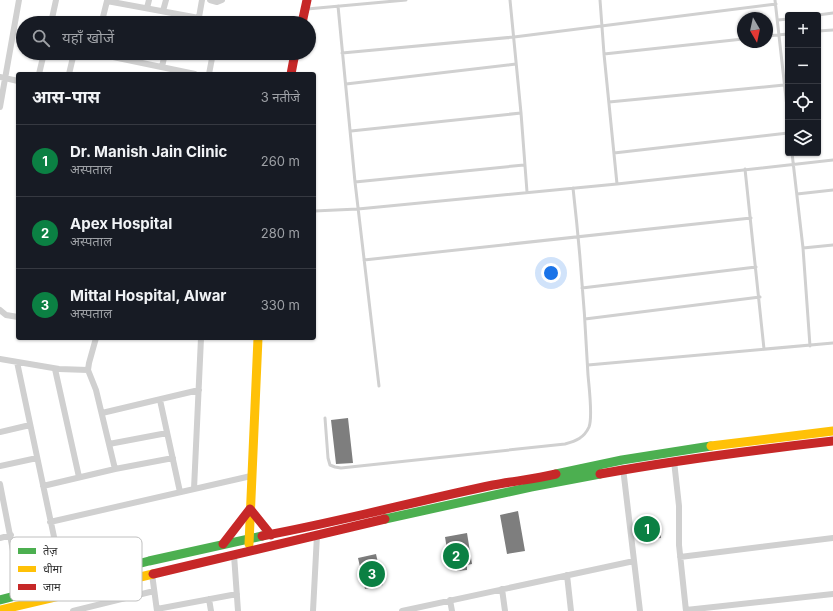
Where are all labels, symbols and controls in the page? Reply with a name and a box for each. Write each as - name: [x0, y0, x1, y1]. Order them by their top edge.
- north arrow: [737, 12, 773, 48]
- map controls: [785, 12, 821, 156]
- button: +: [785, 12, 821, 48]
- search box: [16, 16, 316, 60]
- icon: search: [30, 27, 52, 49]
- text: यहाँ खोजें: [62, 28, 114, 47]
- button: −: [785, 48, 821, 84]
- button: locate: [785, 84, 821, 120]
- text: आस-पास: [32, 87, 100, 107]
- text: 3 नतीजे: [261, 89, 300, 105]
- button: layers: [785, 120, 821, 156]
- text: Dr. Manish Jain Clinic: [70, 142, 227, 161]
- text: 1: [42, 153, 48, 169]
- text: 260 m: [261, 153, 300, 169]
- text: अस्पताल: [70, 161, 112, 177]
- text: Apex Hospital: [70, 214, 172, 233]
- text: 2: [41, 225, 49, 241]
- text: 280 m: [261, 225, 300, 241]
- text: अस्पताल: [70, 233, 112, 249]
- your location: [541, 263, 561, 283]
- text: Mittal Hospital, Alwar: [70, 286, 226, 305]
- text: 3: [41, 297, 49, 313]
- text: 330 m: [261, 297, 300, 313]
- text: अस्पताल: [70, 305, 112, 321]
- pin: 1: [634, 514, 660, 544]
- legend: [10, 537, 142, 601]
- pin: 2: [443, 541, 469, 571]
- text: तेज़: [43, 544, 58, 558]
- pin: 3: [359, 559, 385, 589]
- text: धीमा: [43, 562, 62, 576]
- text: जाम: [43, 580, 61, 594]

